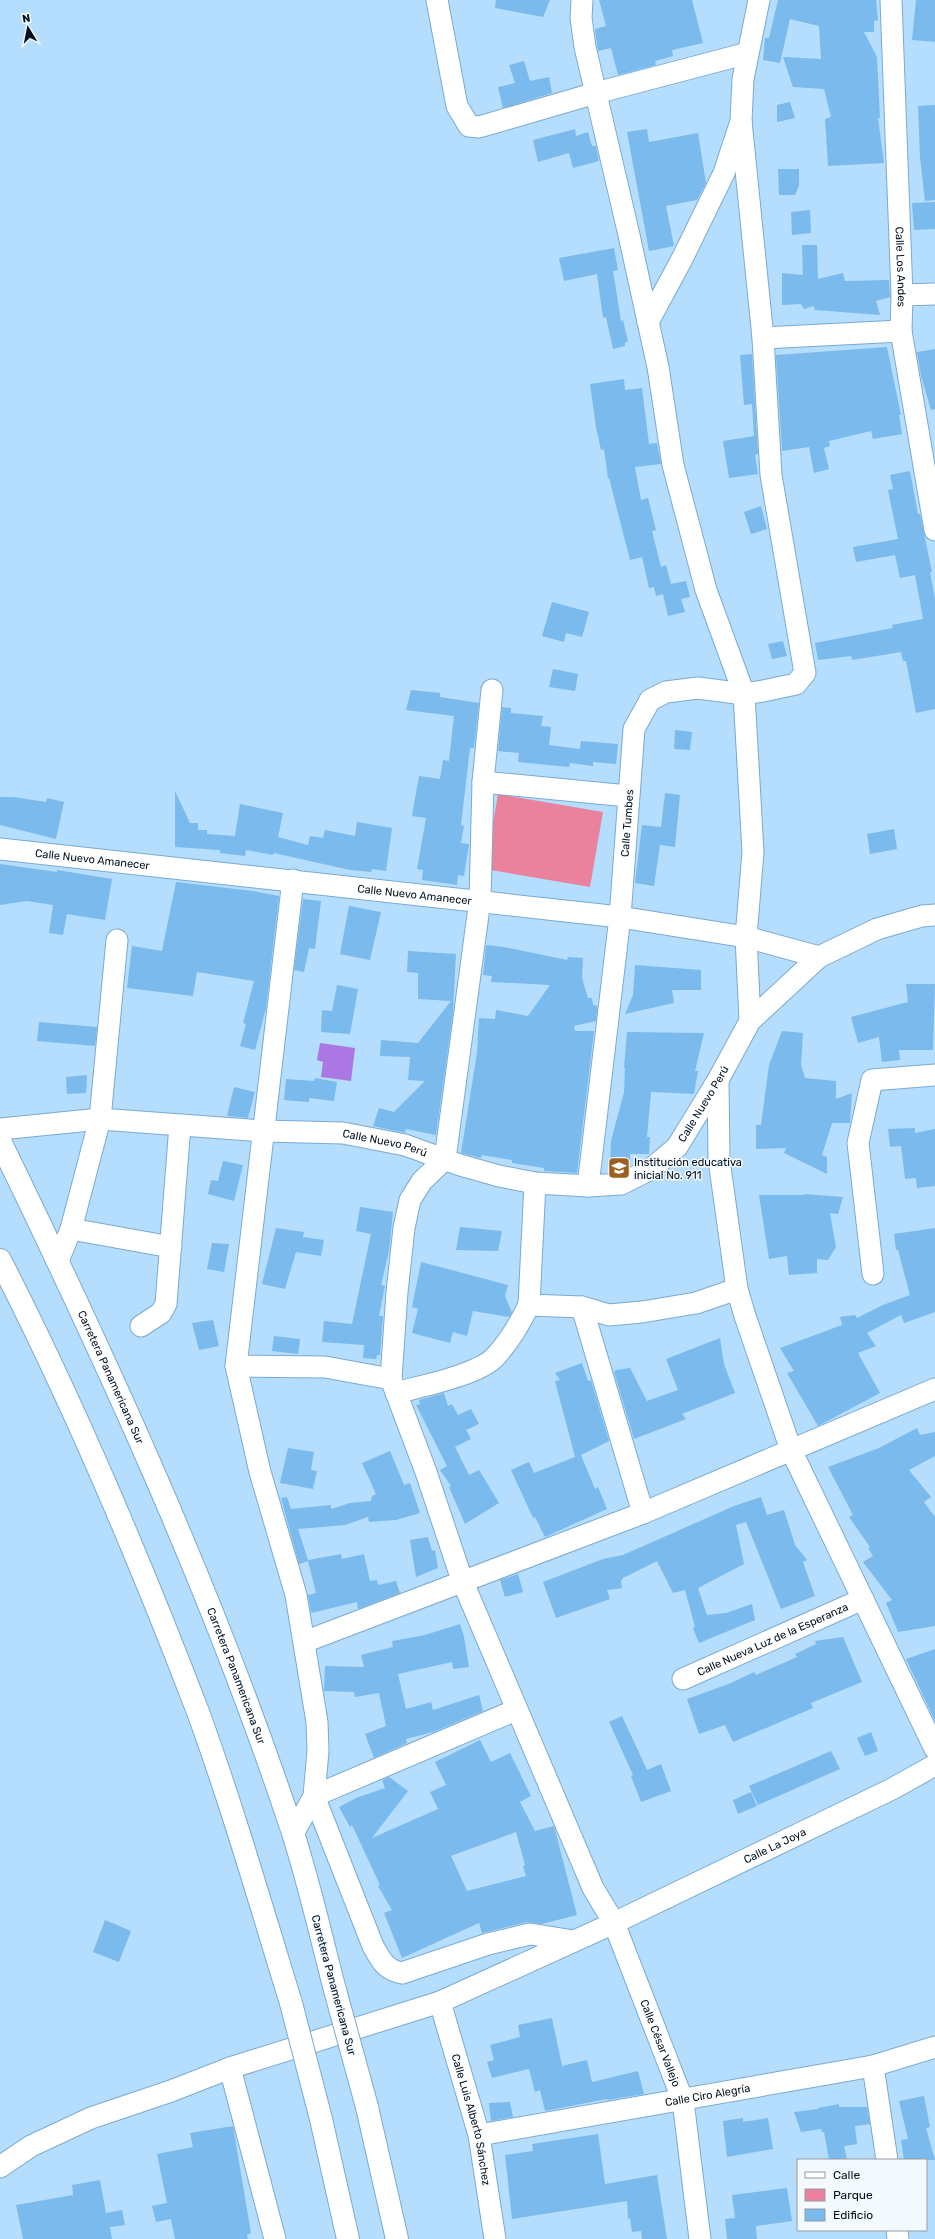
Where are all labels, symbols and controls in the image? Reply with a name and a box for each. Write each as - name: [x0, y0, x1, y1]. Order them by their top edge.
- north arrow: [8, 8, 48, 48]
- text: N: [21, 12, 31, 26]
- street label: Calle Los Andes: [892, 226, 908, 308]
- street label: Calle Tumbes: [618, 789, 637, 857]
- street label: Calle Nuevo Amanecer: [35, 847, 151, 872]
- street label: Calle Nuevo Amanecer: [357, 882, 473, 908]
- street label: Calle Nuevo Perú: [676, 1064, 731, 1145]
- street label: Calle Nuevo Perú: [341, 1127, 429, 1160]
- school or university icon: Institución educativa inicial No. 911: [606, 1155, 632, 1181]
- place label: Institución educativa inicial No. 911: [634, 1156, 742, 1182]
- street label: Carretera Panamericana Sur: [75, 1309, 147, 1447]
- street label: Calle Nueva Luz de la Esperanza: [695, 1600, 850, 1679]
- street label: Carretera Panamericana Sur: [204, 1606, 268, 1747]
- street label: Calle La Joya: [742, 1825, 808, 1867]
- street label: Carretera Panamericana Sur: [308, 1913, 359, 2058]
- street label: Calle César Vallejo: [637, 1998, 683, 2089]
- street label: Calle Luis Alberto Sánchez: [449, 2052, 493, 2187]
- street label: Calle Ciro Alegría: [664, 2082, 751, 2109]
- legend: [797, 2159, 927, 2231]
- text: Calle: [833, 2168, 860, 2182]
- text: Parque: [833, 2188, 873, 2202]
- text: Edificio: [833, 2208, 873, 2222]

